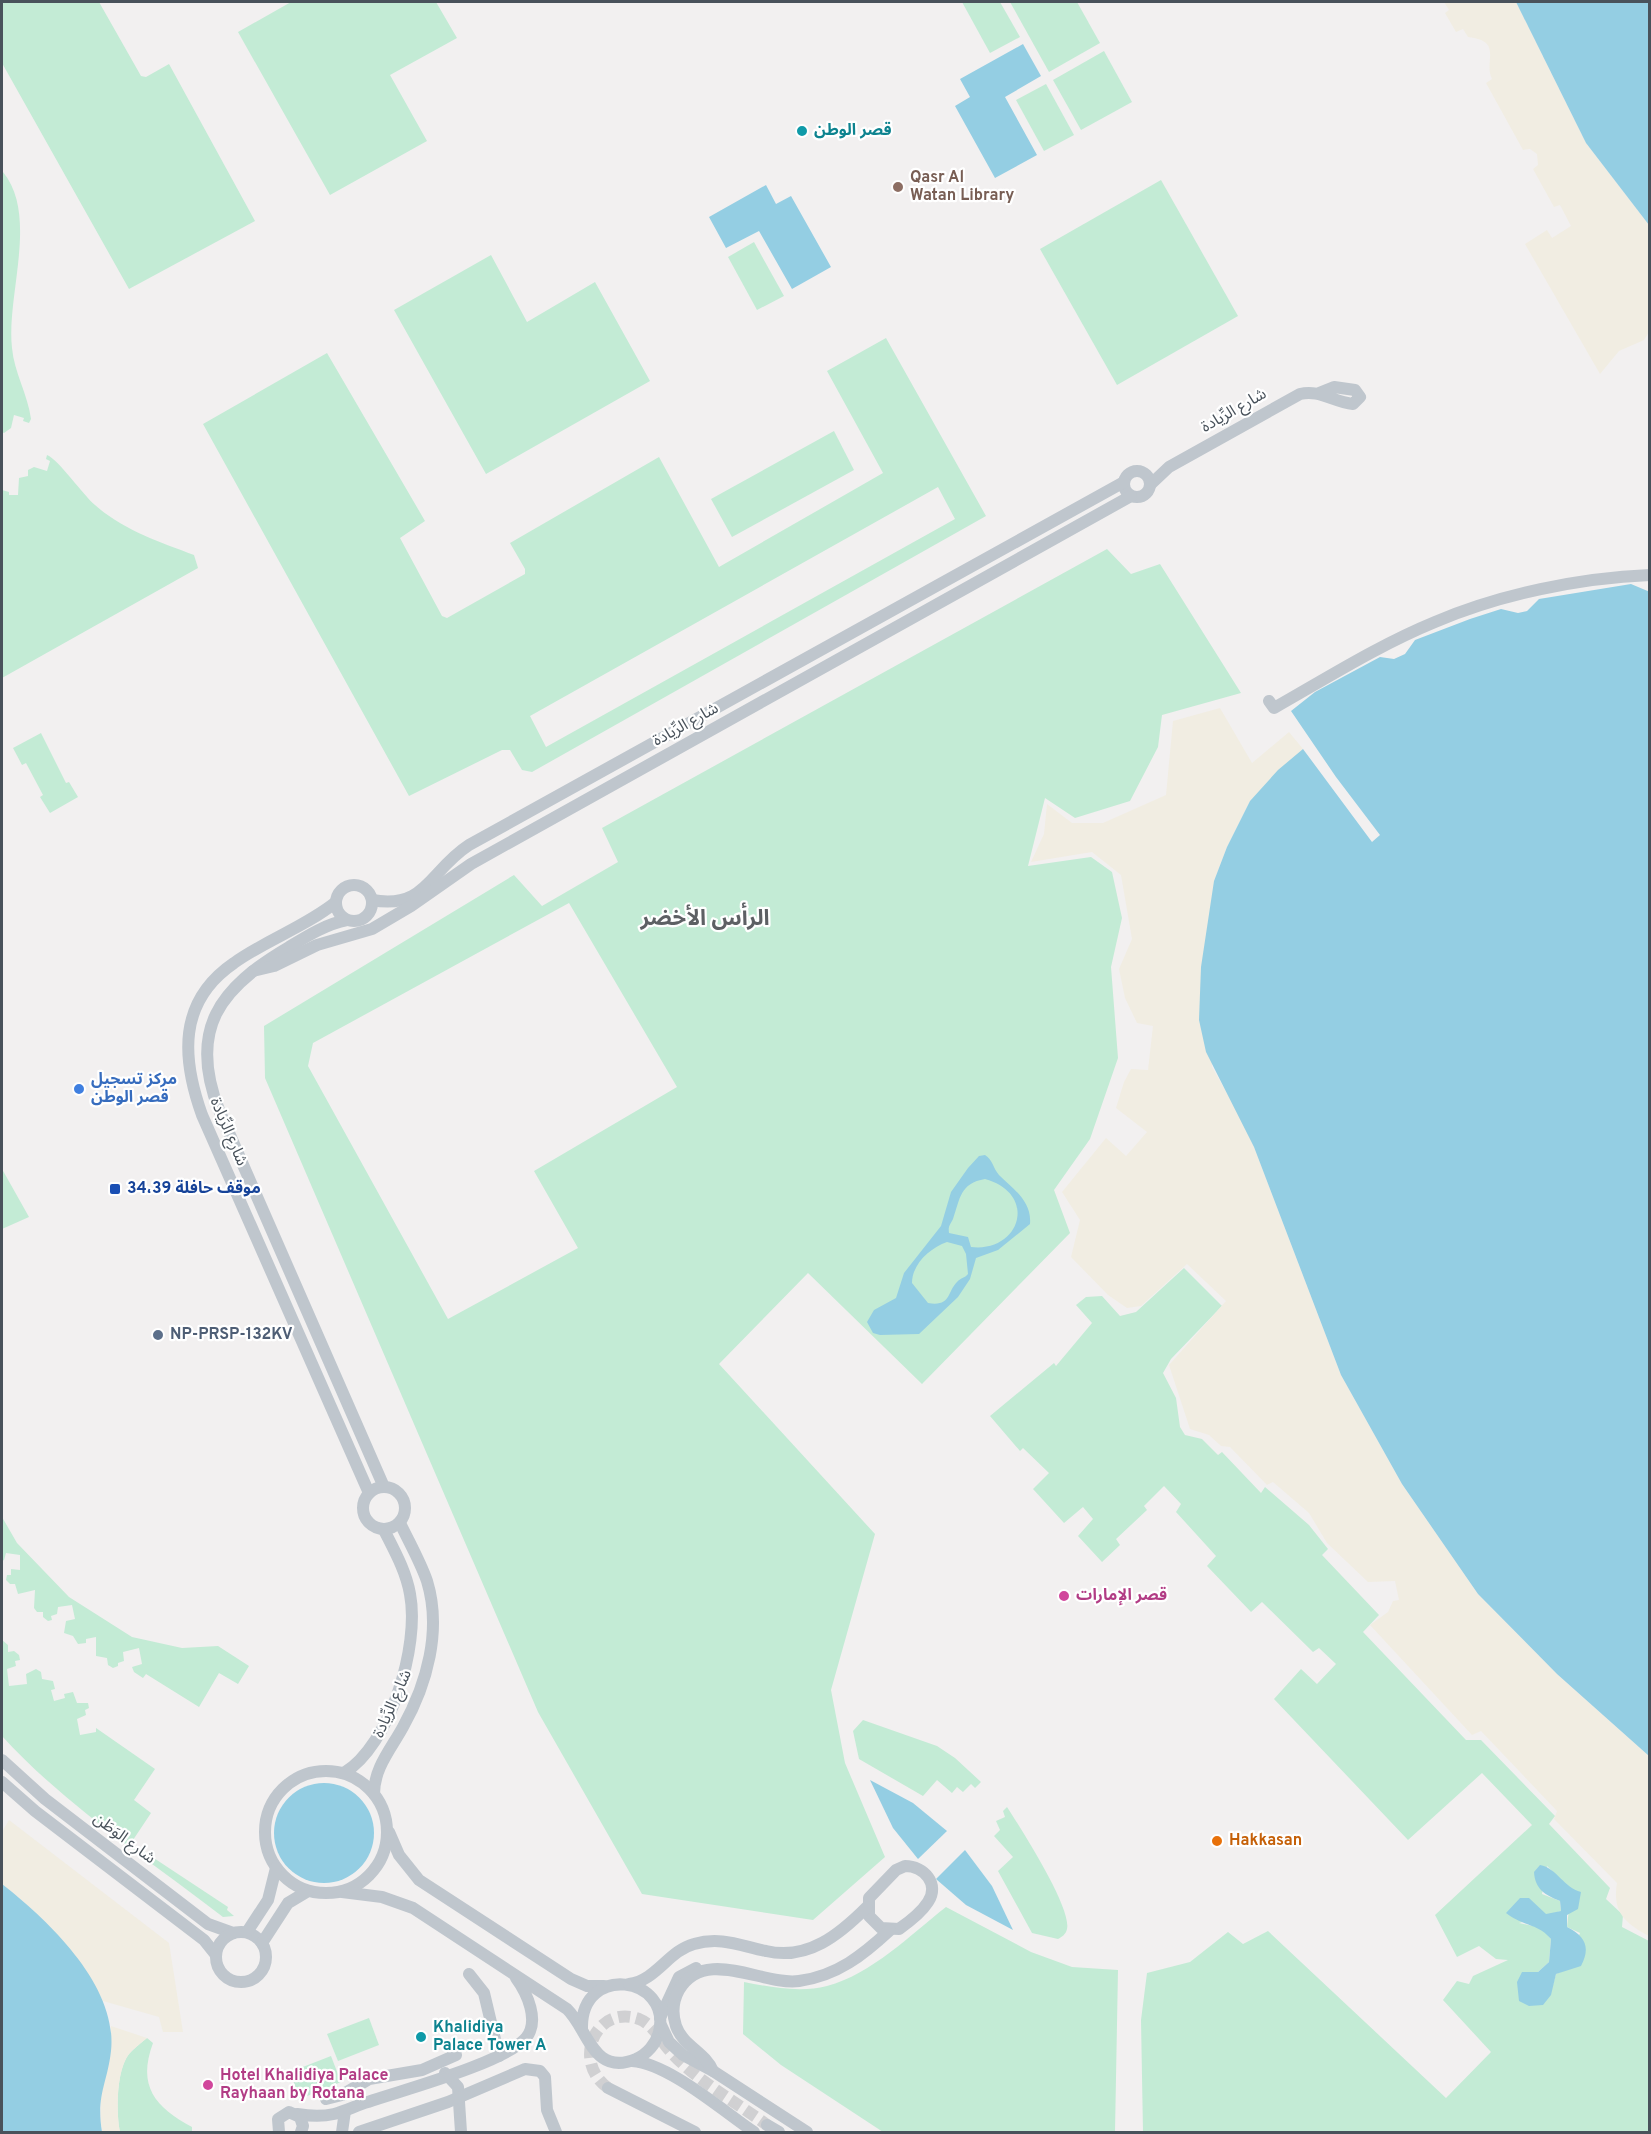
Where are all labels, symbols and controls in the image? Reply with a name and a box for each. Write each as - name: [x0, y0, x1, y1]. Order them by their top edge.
- place label: قصر الوطن: [814, 121, 892, 141]
- marker: قصر الوطن: [795, 124, 809, 138]
- place label: Qasr Al Watan Library: [910, 168, 1014, 206]
- marker: Qasr Al Watan Library: [891, 180, 905, 194]
- street label: شارع الرِّيادة: [1198, 384, 1271, 439]
- street label: شارع الرِّيادة: [649, 699, 723, 752]
- district label: الرأس الأخضر: [639, 902, 770, 933]
- place label: مركز تسجيل قصر الوطن: [91, 1070, 177, 1108]
- marker: مركز تسجيل قصر الوطن: [72, 1082, 86, 1096]
- street label: شارع الرِّيادة: [204, 1095, 251, 1170]
- place label: موقف حافلة 34،39: [127, 1179, 261, 1199]
- marker: موقف حافلة 34،39: [108, 1182, 122, 1196]
- place label: NP-PRSP-132KV: [170, 1325, 293, 1345]
- marker: NP-PRSP-132KV: [151, 1328, 165, 1342]
- place label: قصر الإمارات: [1076, 1586, 1167, 1606]
- marker: قصر الإمارات: [1057, 1589, 1071, 1603]
- street label: شارع الرِّيادة: [369, 1667, 418, 1742]
- street label: شارع الوَطَن: [88, 1809, 159, 1870]
- place label: Hakkasan: [1229, 1831, 1302, 1851]
- marker: Hakkasan: [1210, 1834, 1224, 1848]
- place label: Khalidiya Palace Tower A: [433, 2018, 547, 2056]
- marker: Khalidiya Palace Tower A: [414, 2030, 428, 2044]
- place label: Hotel Khalidiya Palace Rayhaan by Rotana: [220, 2066, 389, 2104]
- marker: Hotel Khalidiya Palace Rayhaan by Rotana: [201, 2078, 215, 2092]

